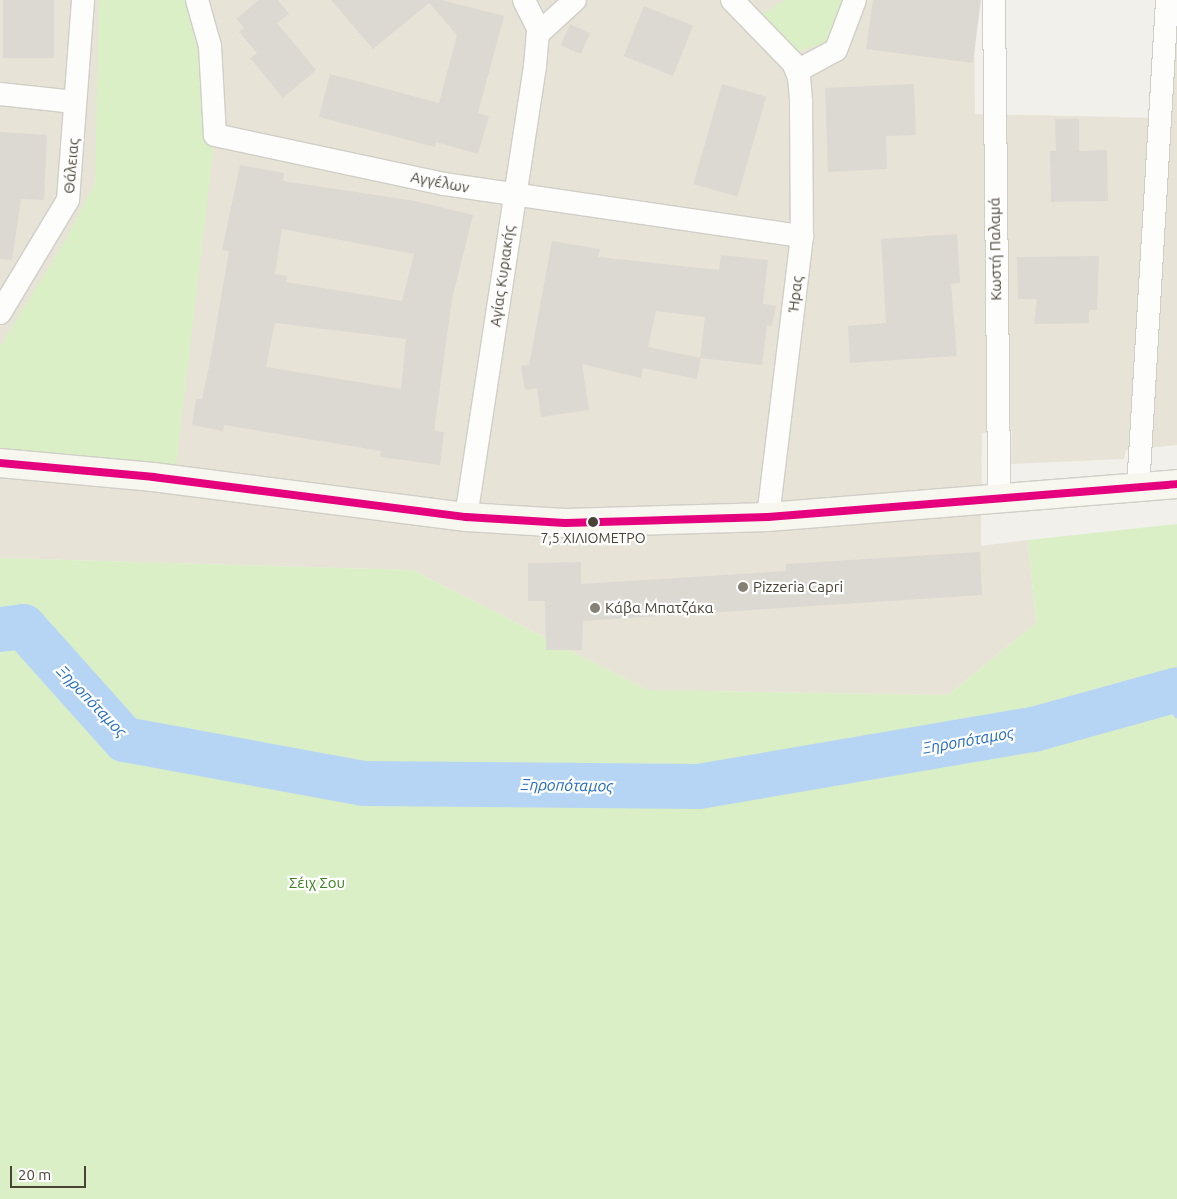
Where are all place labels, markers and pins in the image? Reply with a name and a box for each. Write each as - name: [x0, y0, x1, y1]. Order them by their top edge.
- marker: 7,5 ΧΙΛΙΟΜΕΤΡΟ: [588, 517, 598, 527]
- place label: 7,5 ΧΙΛΙΟΜΕΤΡΟ: [540, 530, 646, 546]
- place label: Pizzeria Capri: [753, 578, 843, 596]
- marker: Pizzeria Capri: [737, 581, 749, 593]
- place label: Κάβα Μπατζάκα: [605, 599, 714, 617]
- marker: Κάβα Μπατζάκα: [589, 602, 601, 614]

